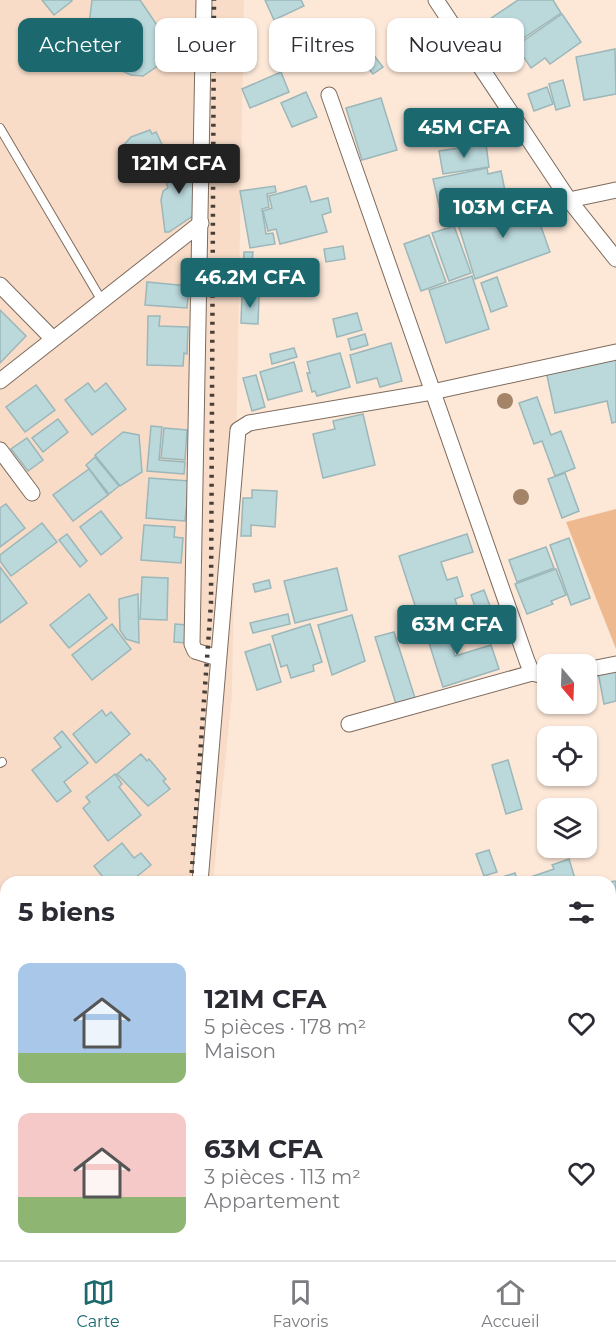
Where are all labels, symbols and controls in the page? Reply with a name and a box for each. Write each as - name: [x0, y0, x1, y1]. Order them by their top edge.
- chip: Acheter: [18, 18, 143, 72]
- chip: Louer: [155, 18, 257, 72]
- chip: Filtres: [269, 18, 375, 72]
- chip: Nouveau: [387, 18, 524, 72]
- pin: 45M CFA: [409, 108, 519, 159]
- text: 45M CFA: [418, 115, 510, 139]
- pin: 121M CFA: [117, 144, 241, 195]
- text: 121M CFA: [132, 151, 226, 175]
- pin: 103M CFA: [441, 188, 565, 239]
- text: 103M CFA: [453, 195, 553, 219]
- pin: 46.2M CFA: [181, 258, 319, 309]
- text: 46.2M CFA: [195, 265, 305, 289]
- pin: 63M CFA: [402, 605, 512, 656]
- text: 63M CFA: [411, 612, 503, 636]
- north arrow: [537, 654, 597, 714]
- map controls: [537, 654, 597, 858]
- button: locate: [537, 726, 597, 786]
- button: layers: [537, 798, 597, 858]
- text: 5 biens: [18, 896, 115, 928]
- icon: filters: [565, 896, 598, 929]
- text: 121M CFA: [204, 983, 327, 1015]
- icon: home: [66, 987, 138, 1059]
- icon: heart: [565, 1007, 598, 1040]
- text: 5 pièces · 178 m²: [204, 1015, 366, 1039]
- text: Maison: [204, 1039, 276, 1063]
- text: 63M CFA: [204, 1133, 323, 1165]
- icon: home: [66, 1137, 138, 1209]
- icon: heart: [565, 1157, 598, 1190]
- text: 3 pièces · 113 m²: [204, 1165, 361, 1189]
- text: Appartement: [204, 1189, 340, 1213]
- tab: Carte: [76, 1276, 120, 1331]
- tab: Favoris: [272, 1276, 328, 1331]
- tab: Accueil: [481, 1276, 540, 1331]

